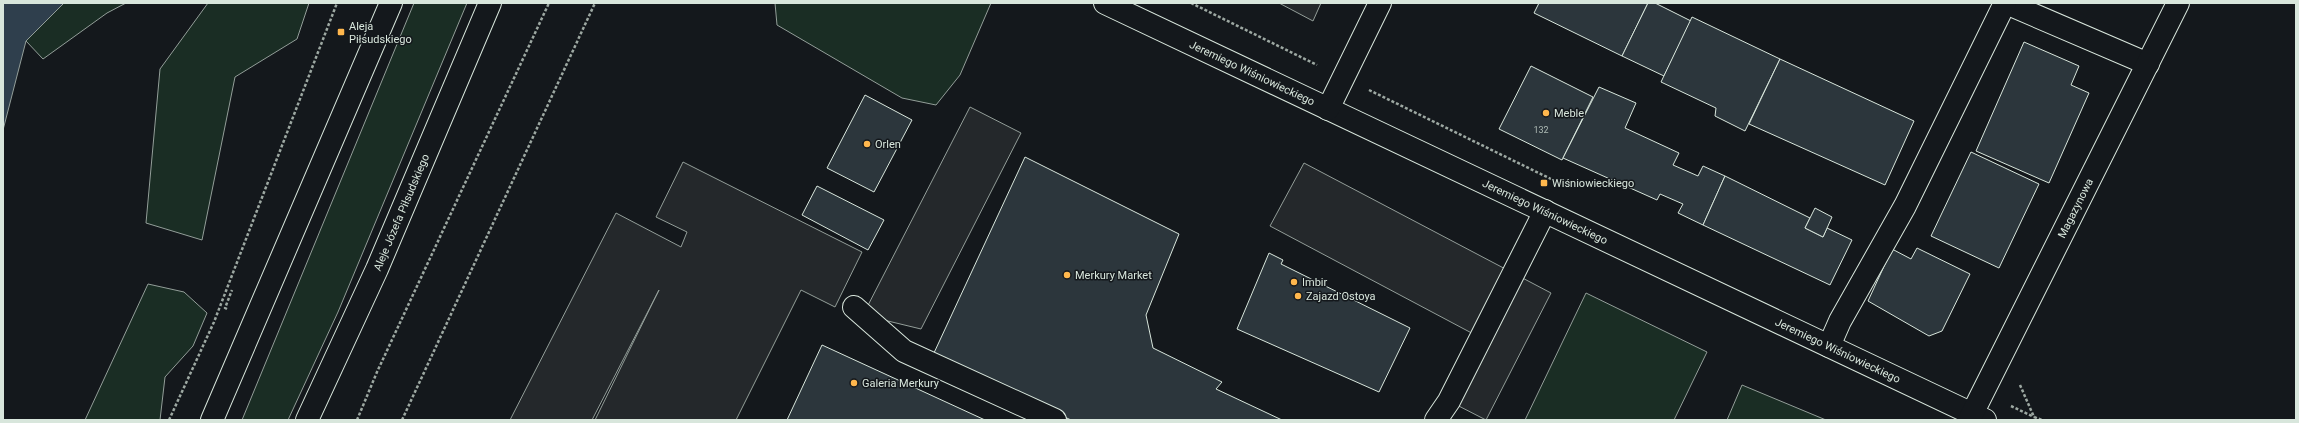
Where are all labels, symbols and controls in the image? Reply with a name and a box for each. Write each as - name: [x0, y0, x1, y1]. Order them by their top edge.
- place label: Aleja Piłsudskiego: [349, 20, 412, 46]
- marker: Aleja Piłsudskiego: [336, 27, 346, 37]
- street label: Jeremiego Wiśniowieckiego: [1187, 38, 1317, 108]
- place label: Meble: [1554, 107, 1584, 120]
- marker: Meble: [1541, 108, 1551, 118]
- house number: 132: [1533, 125, 1549, 135]
- place label: Orlen: [875, 138, 901, 151]
- marker: Orlen: [862, 139, 872, 149]
- street label: Aleje Józefa Piłsudskiego: [371, 152, 432, 273]
- street label: Magazynowa: [2055, 176, 2096, 240]
- street label: Jeremiego Wiśniowieckiego: [1480, 177, 1610, 247]
- place label: Wiśniowieckiego: [1552, 177, 1634, 190]
- marker: Wiśniowieckiego: [1539, 178, 1549, 188]
- place label: Merkury Market: [1075, 269, 1152, 282]
- marker: Merkury Market: [1062, 270, 1072, 280]
- place label: Imbir: [1302, 276, 1327, 289]
- marker: Imbir: [1289, 277, 1299, 287]
- place label: Zajazd Ostoya: [1306, 290, 1376, 303]
- marker: Zajazd Ostoya: [1293, 291, 1303, 301]
- street label: Jeremiego Wiśniowieckiego: [1773, 316, 1902, 386]
- place label: Galeria Merkury: [862, 377, 940, 390]
- marker: Galeria Merkury: [849, 378, 859, 388]

